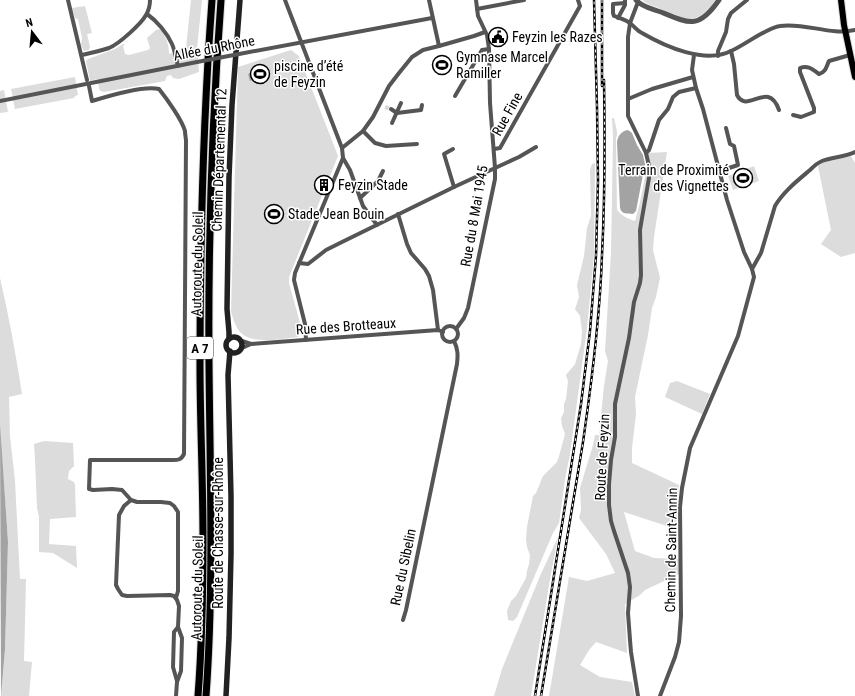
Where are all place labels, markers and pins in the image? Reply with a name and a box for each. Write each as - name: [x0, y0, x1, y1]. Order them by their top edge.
- public building icon: Feyzin les Razes: [487, 26, 509, 48]
- place label: Feyzin les Razes: [512, 29, 603, 45]
- place label: Gymnase Marcel Ramiller: [456, 49, 548, 81]
- sports icon: Gymnase Marcel Ramiller: [431, 54, 453, 76]
- place label: piscine d’été de Feyzin: [274, 58, 344, 90]
- sports icon: piscine d’été de Feyzin: [249, 63, 271, 85]
- place label: Terrain de Proximité des Vignettes: [618, 162, 729, 194]
- sports icon: Terrain de Proximité des Vignettes: [732, 167, 754, 189]
- building icon: Feyzin Stade: [313, 174, 335, 196]
- place label: Feyzin Stade: [338, 177, 408, 193]
- sports icon: Stade Jean Bouin: [263, 203, 285, 225]
- place label: Stade Jean Bouin: [288, 206, 384, 222]

